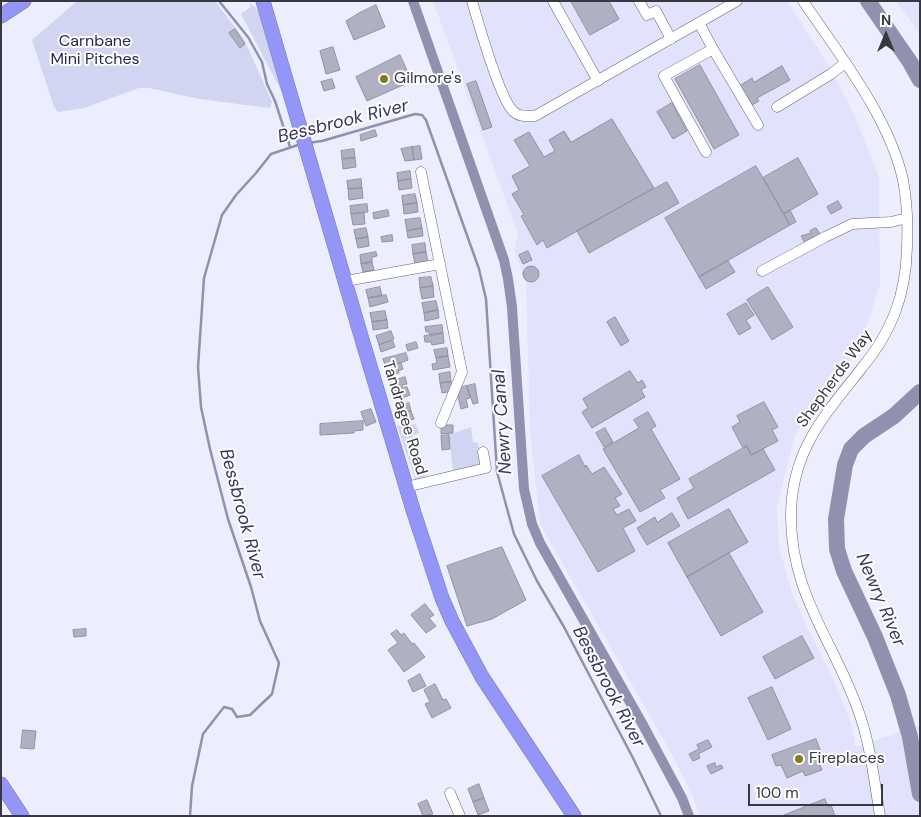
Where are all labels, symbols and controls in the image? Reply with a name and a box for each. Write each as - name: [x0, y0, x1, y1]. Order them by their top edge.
- north arrow: [861, 10, 911, 60]
- text: N: [881, 11, 891, 29]
- park label: Carnbane Mini Pitches: [50, 32, 140, 70]
- place label: Gilmore's: [394, 69, 462, 89]
- marker: Gilmore's: [378, 73, 390, 85]
- water label: Bessbrook River: [275, 95, 411, 149]
- street label: Shepherds Way: [793, 326, 877, 432]
- street label: Tandragee Road: [377, 358, 431, 478]
- water label: Newry Canal: [489, 369, 517, 475]
- water label: Bessbrook River: [214, 447, 270, 581]
- water label: Newry River: [851, 550, 909, 650]
- water label: Bessbrook River: [567, 623, 649, 751]
- place label: Fireplaces: [809, 749, 885, 769]
- marker: Fireplaces: [793, 753, 805, 765]
- scale bar: [751, 774, 886, 806]
- text: 100 m: [756, 783, 799, 803]

